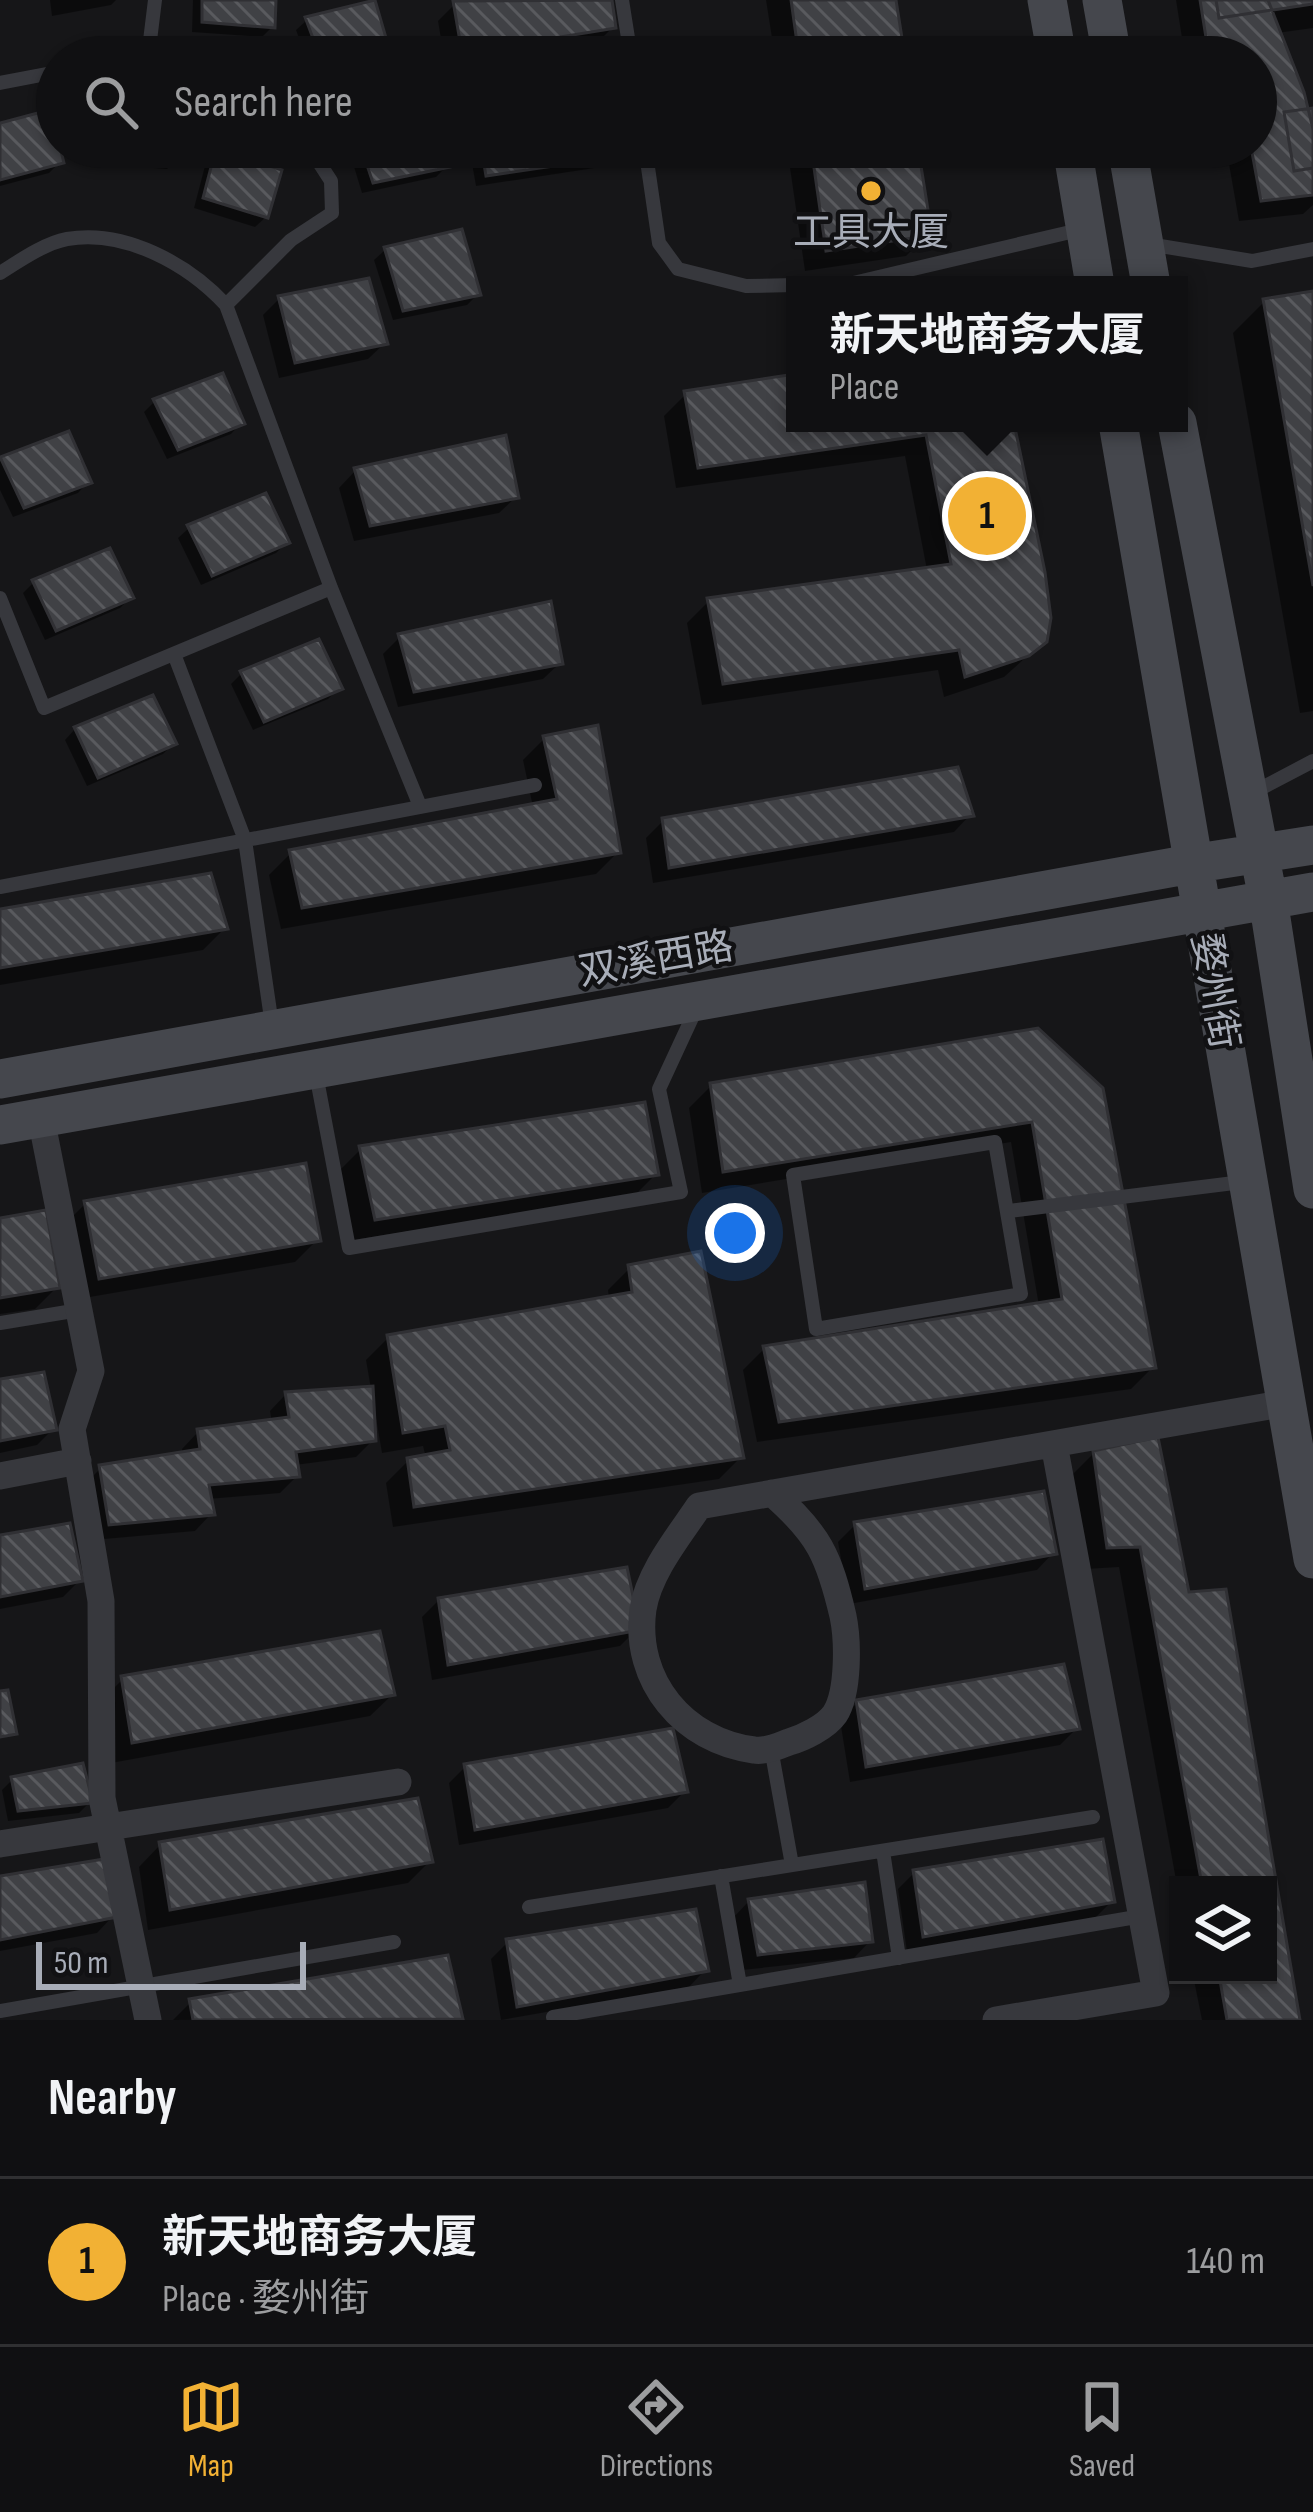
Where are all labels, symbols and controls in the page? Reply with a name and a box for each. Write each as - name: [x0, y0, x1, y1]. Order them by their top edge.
- search box: [36, 36, 1277, 168]
- icon: search: [78, 69, 144, 135]
- text: Search here: [174, 75, 353, 130]
- marker: 工具大厦: [858, 178, 884, 204]
- place label: 工具大厦: [793, 210, 949, 257]
- popup: [786, 276, 1188, 432]
- text: 新天地商务大厦: [829, 309, 1145, 364]
- text: Place: [829, 364, 899, 411]
- pin: 1: [948, 471, 1026, 561]
- street label: 双溪西路: [575, 923, 737, 997]
- street label: 婺州街: [1181, 929, 1247, 1053]
- your location: [705, 1203, 765, 1263]
- map controls: [1169, 1876, 1277, 1984]
- button: layers: [1169, 1876, 1277, 1984]
- scale bar: [36, 1936, 306, 1989]
- text: 50 m: [54, 1943, 108, 1983]
- text: Nearby: [48, 2068, 177, 2129]
- text: 新天地商务大厦: [162, 2211, 477, 2266]
- text: 1: [79, 2238, 95, 2285]
- text: 140 m: [1186, 2238, 1265, 2285]
- text: Place · 婺州街: [162, 2276, 369, 2323]
- tab: Map: [178, 2374, 244, 2486]
- tab: Directions: [600, 2374, 713, 2486]
- tab: Saved: [1069, 2374, 1135, 2486]

